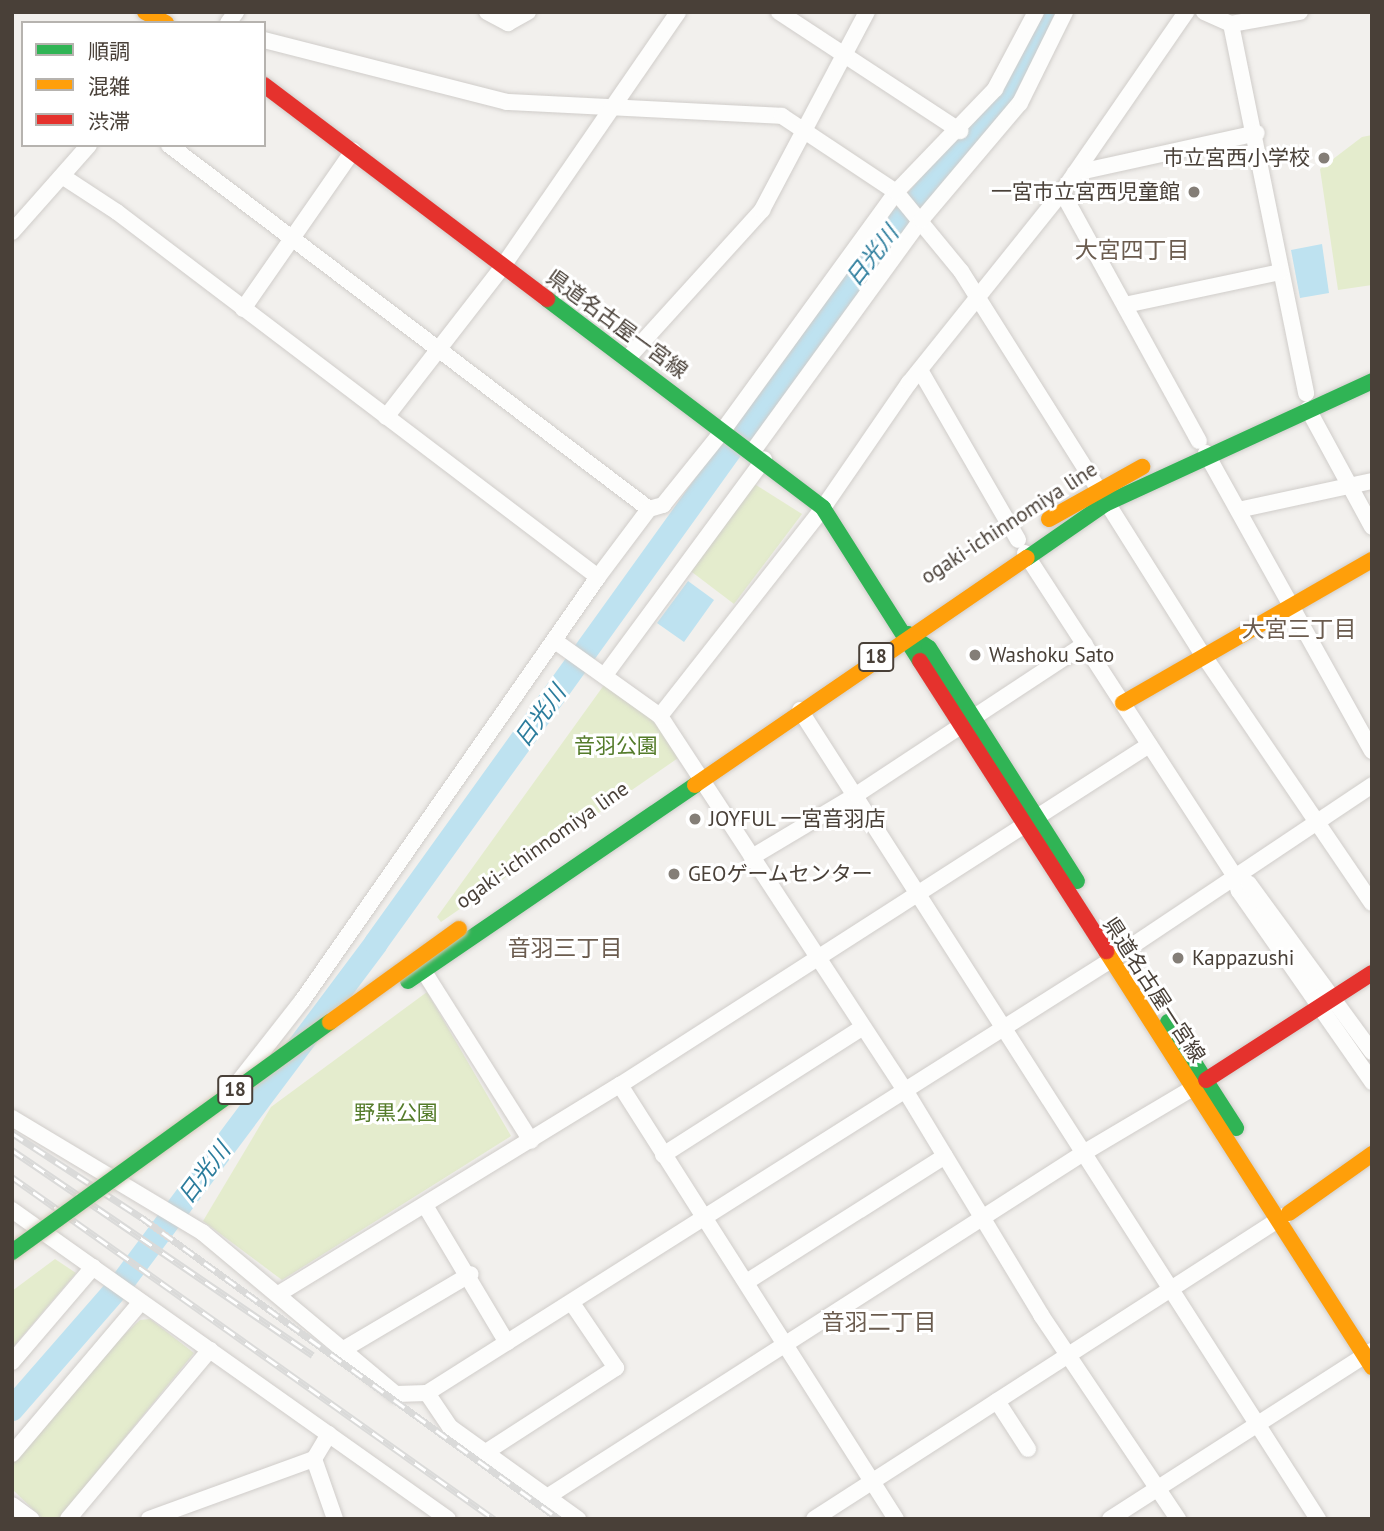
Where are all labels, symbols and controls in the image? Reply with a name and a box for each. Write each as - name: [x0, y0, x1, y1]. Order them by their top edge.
- legend: [21, 21, 266, 147]
- text: 順調: [88, 38, 130, 65]
- text: 混雑: [88, 73, 130, 100]
- text: 渋滞: [88, 108, 130, 135]
- place label: 市立宮西小学校: [1163, 145, 1310, 171]
- marker: 市立宮西小学校: [1316, 150, 1332, 166]
- place label: 一宮市立宮西児童館: [991, 179, 1180, 205]
- marker: 一宮市立宮西児童館: [1186, 184, 1202, 200]
- water label: 日光川: [840, 220, 904, 292]
- district label: 大宮四丁目: [1075, 236, 1189, 264]
- street label: 県道名古屋一宮線: [542, 264, 692, 384]
- street label: ogaki-ichinnomiya line: [916, 457, 1102, 589]
- district label: 大宮三丁目: [1242, 615, 1356, 643]
- road number: 18: [857, 642, 895, 672]
- place label: Washoku Sato: [989, 642, 1114, 668]
- marker: Washoku Sato: [967, 647, 983, 663]
- water label: 日光川: [509, 680, 571, 752]
- park label: 音羽公園: [574, 733, 658, 759]
- street label: ogaki-ichinnomiya line: [451, 776, 633, 914]
- place label: JOYFUL 一宮音羽店: [709, 806, 886, 832]
- marker: JOYFUL 一宮音羽店: [687, 811, 703, 827]
- place label: GEOゲームセンター: [688, 861, 873, 887]
- marker: GEOゲームセンター: [666, 866, 682, 882]
- street label: 県道名古屋一宮線: [1098, 913, 1210, 1067]
- district label: 音羽三丁目: [508, 934, 622, 962]
- place label: Kappazushi: [1192, 945, 1294, 971]
- marker: Kappazushi: [1170, 950, 1186, 966]
- road number: 18: [216, 1074, 254, 1106]
- park label: 野黒公園: [354, 1100, 438, 1126]
- water label: 日光川: [172, 1137, 236, 1209]
- district label: 音羽二丁目: [822, 1308, 936, 1336]

